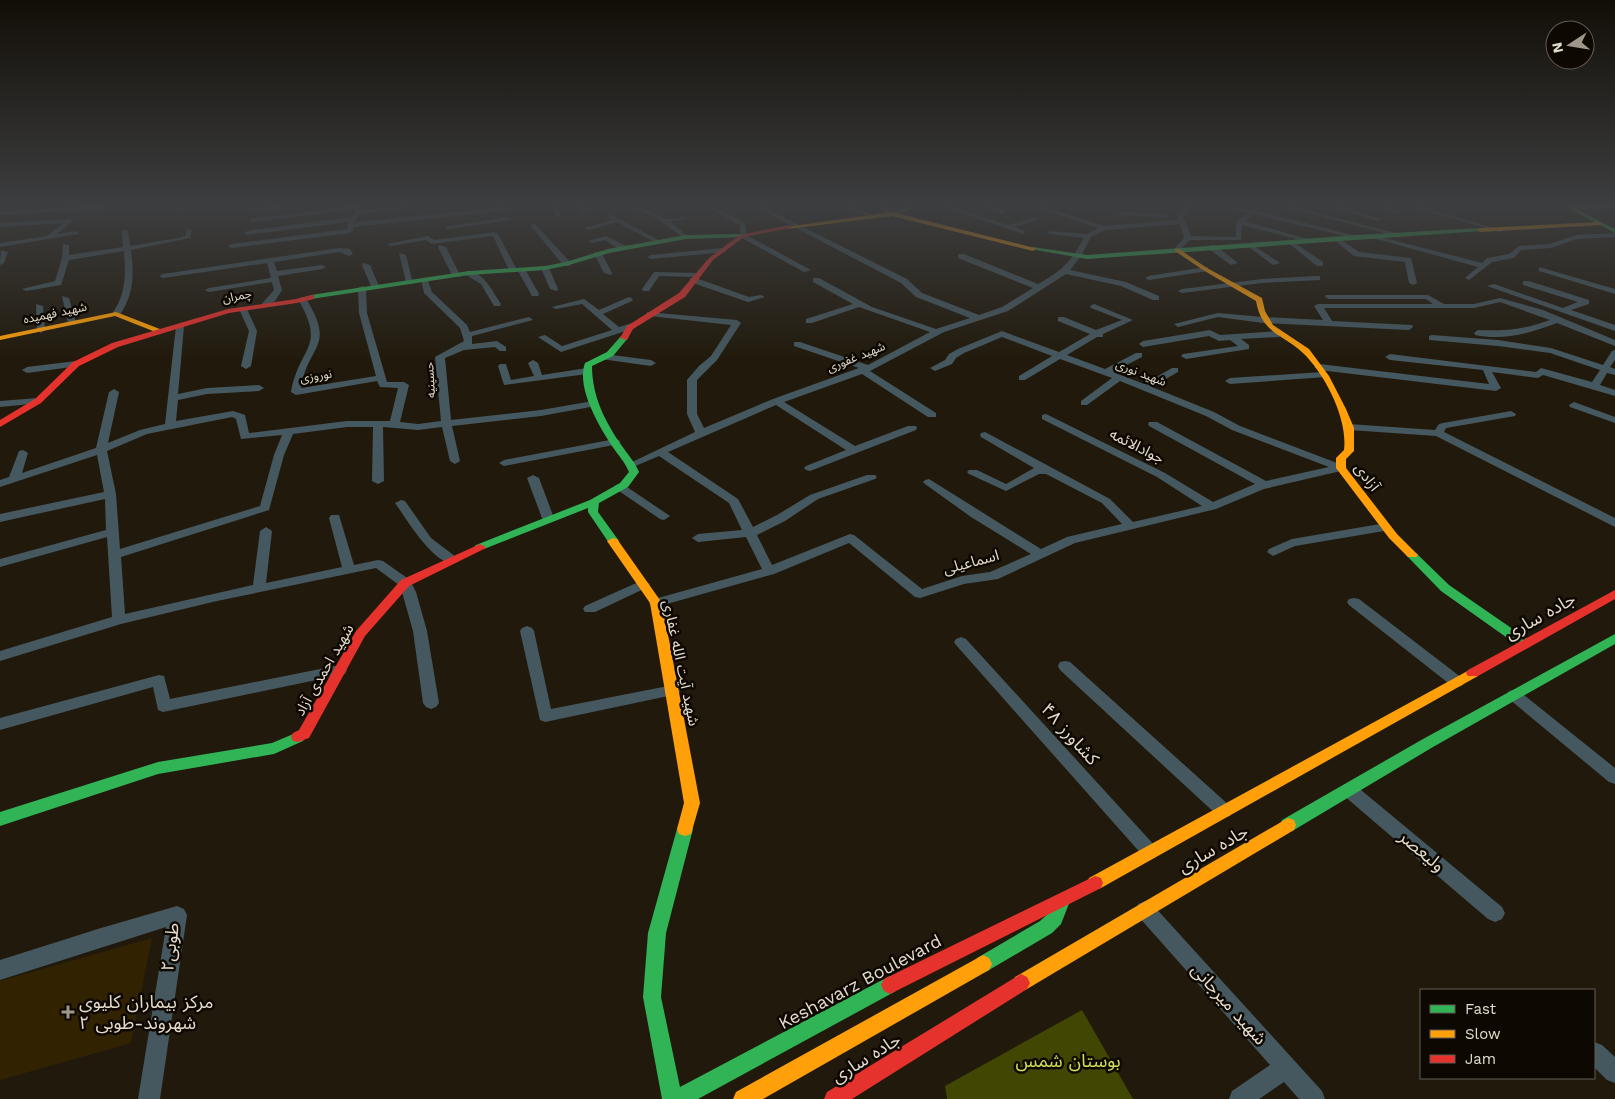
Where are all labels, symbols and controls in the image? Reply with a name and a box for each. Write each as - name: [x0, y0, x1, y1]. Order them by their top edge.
- north arrow: [1545, 20, 1595, 70]
- text: N: [1548, 41, 1566, 54]
- street label: چمران: [221, 286, 253, 307]
- street label: شهید فهمیده: [22, 299, 88, 327]
- street label: شهید غفوری: [825, 339, 887, 375]
- street label: شهید نوری: [1114, 357, 1168, 389]
- street label: حسینیه: [422, 362, 438, 398]
- street label: نوروزی: [299, 367, 333, 385]
- street label: جوادالائمه: [1107, 425, 1167, 467]
- street label: آزادی: [1351, 459, 1384, 495]
- street label: اسماعیلی: [941, 546, 1001, 578]
- street label: جاده ساری: [1501, 588, 1579, 644]
- street label: شهید آیت الله غفاری: [659, 598, 703, 728]
- street label: شهید احمدی آزاد: [290, 621, 358, 719]
- street label: کشاورز ۴۸: [1036, 698, 1104, 770]
- street label: جاده ساری: [1174, 820, 1252, 878]
- street label: ولیعصر: [1394, 825, 1449, 876]
- street label: طوبی۲: [156, 921, 184, 973]
- street label: Keshavarz Boulevard: [775, 930, 945, 1033]
- street label: شهید میرجانی: [1187, 959, 1271, 1049]
- legend: [1420, 989, 1595, 1079]
- place label: مرکز بیماران کلیوی شهروند-طوبی ۲: [79, 991, 213, 1034]
- text: Fast: [1465, 1000, 1497, 1018]
- marker: مرکز بیماران کلیوی شهروند-طوبی ۲: [61, 1005, 75, 1019]
- text: Slow: [1465, 1025, 1501, 1043]
- street label: جاده ساری: [827, 1028, 905, 1088]
- park label: بوستان شمس: [1015, 1050, 1121, 1072]
- text: Jam: [1465, 1050, 1496, 1068]

